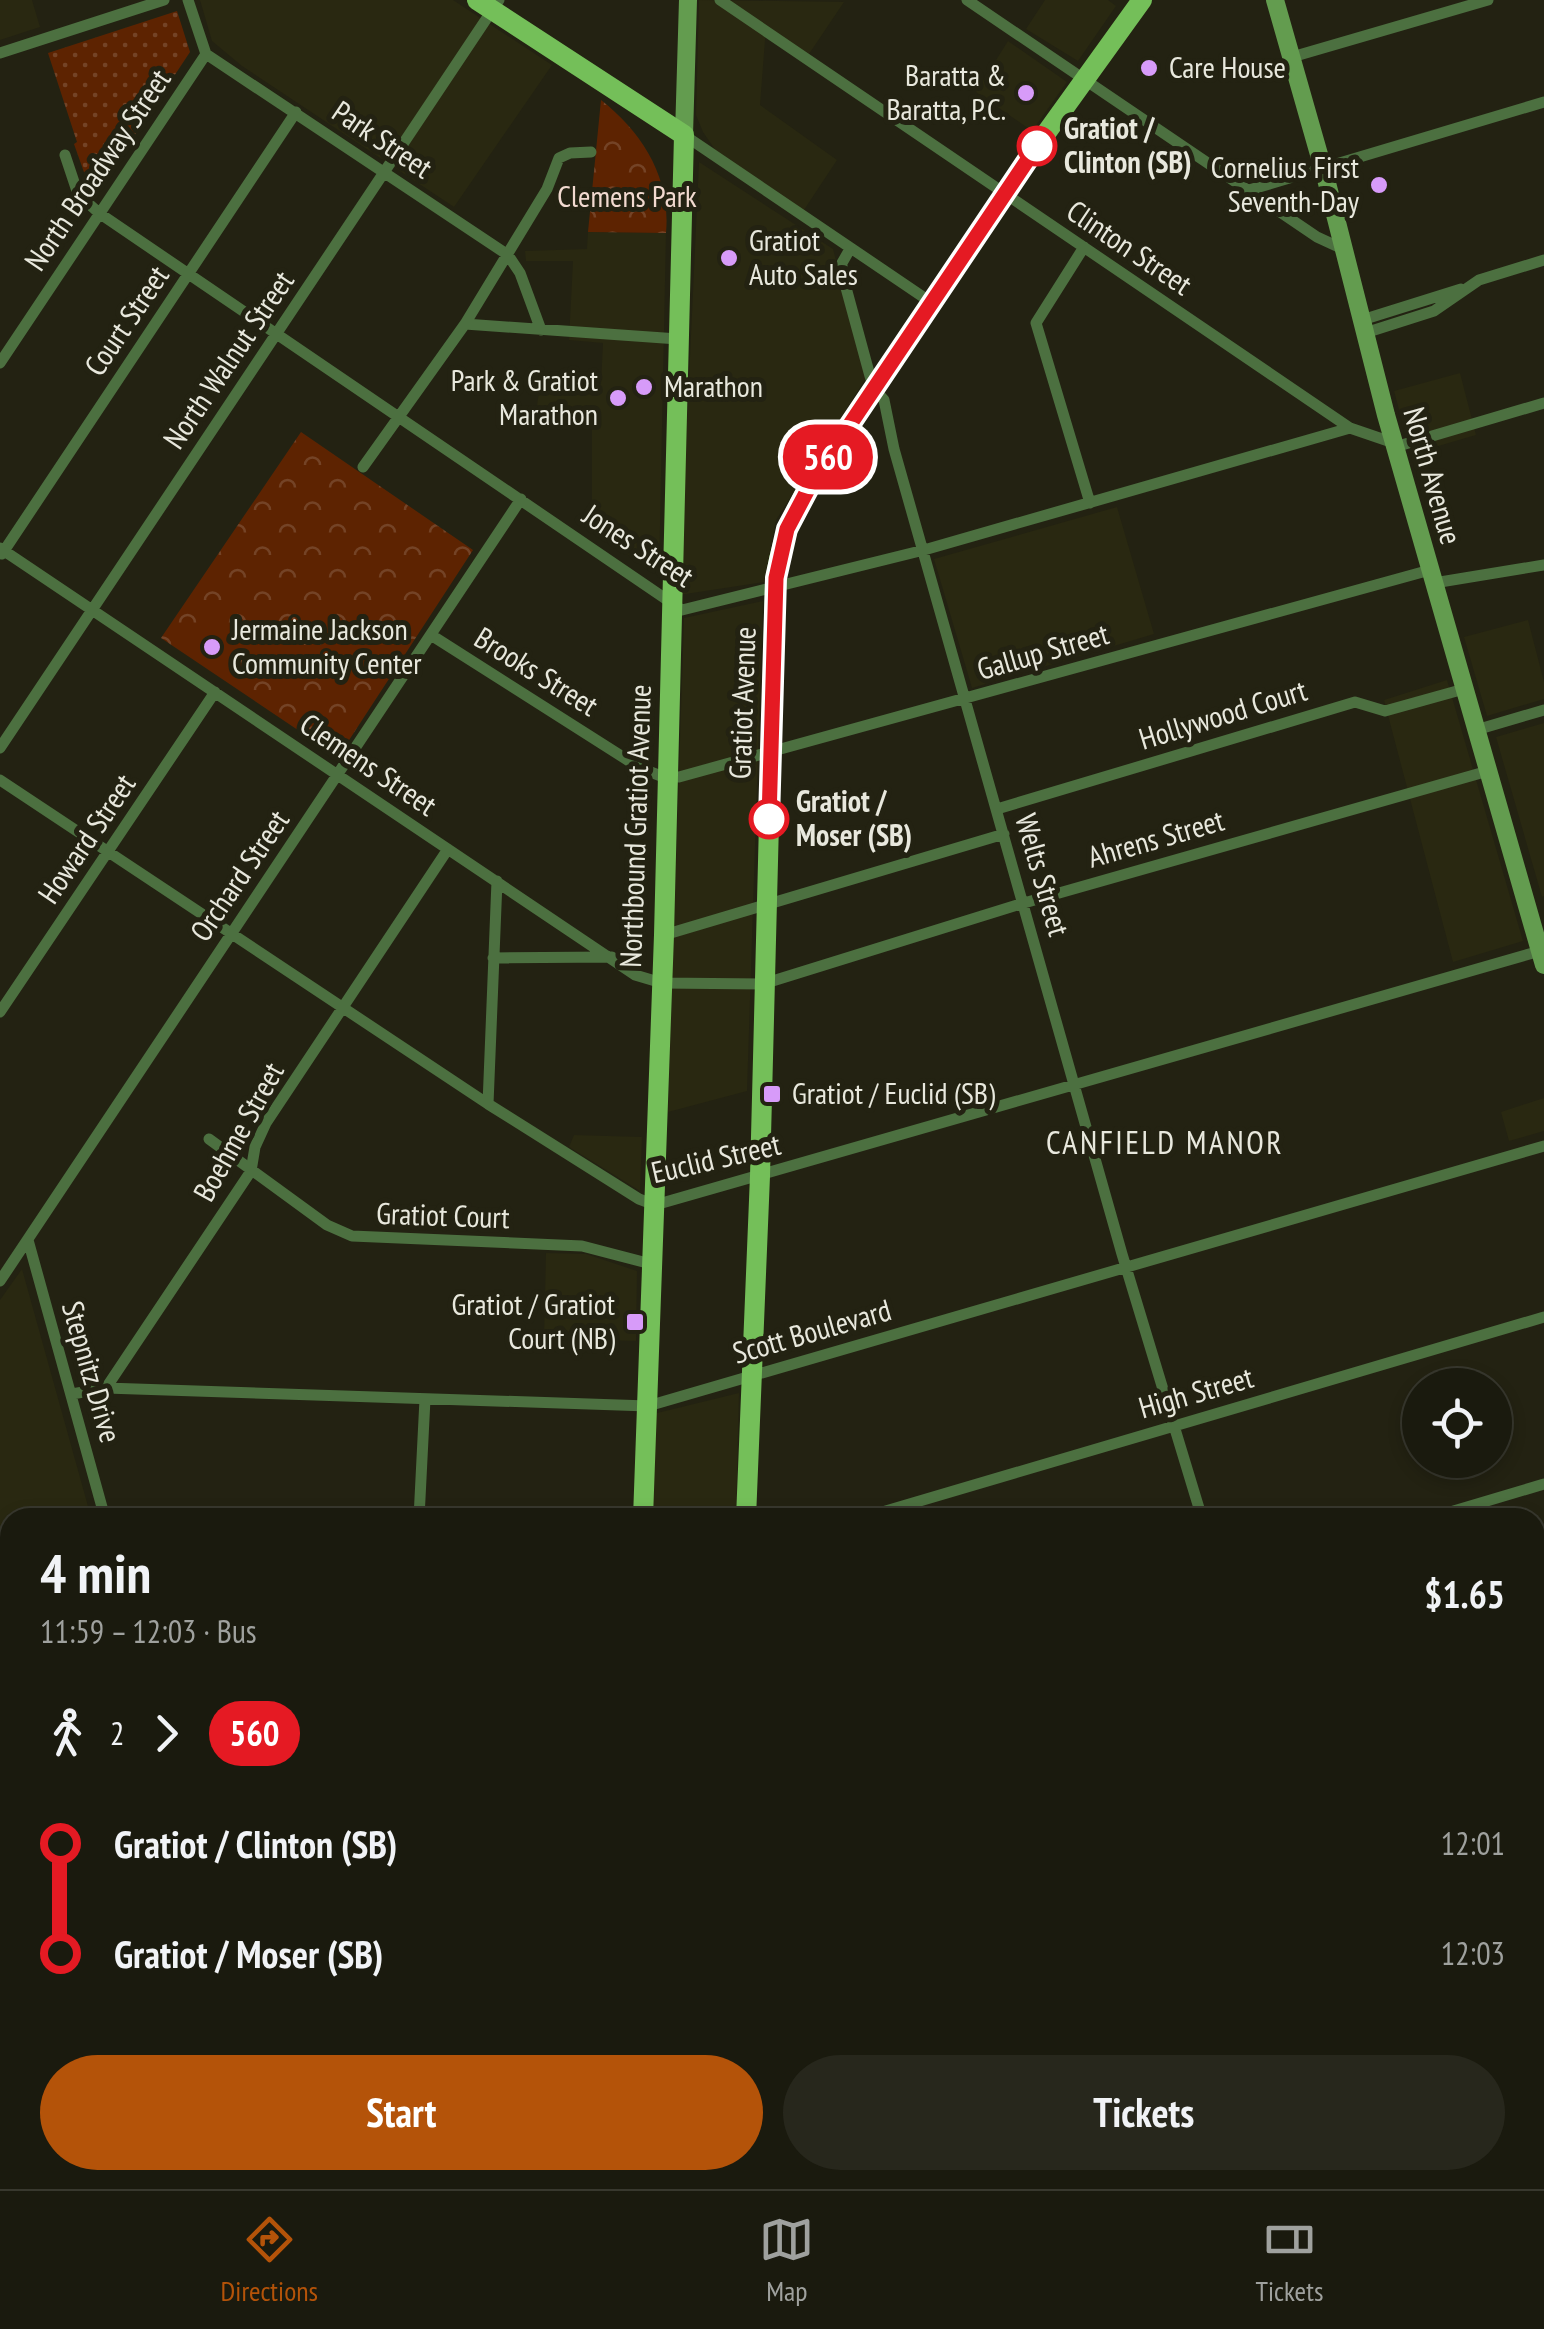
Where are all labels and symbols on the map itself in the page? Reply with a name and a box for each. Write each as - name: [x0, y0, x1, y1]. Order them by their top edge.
- place label: Care House: [1169, 47, 1286, 86]
- place label: Baratta & Baratta, P.C.: [886, 55, 1006, 128]
- marker: Care House: [1138, 57, 1160, 79]
- street label: North Broadway Street: [15, 60, 179, 277]
- marker: Baratta & Baratta, P.C.: [1015, 82, 1037, 104]
- street label: Park Street: [325, 91, 441, 187]
- place label: Gratiot / Clinton (SB): [1064, 108, 1191, 181]
- marker: Gratiot / Clinton (SB): [1018, 127, 1056, 165]
- place label: Cornelius First Seventh-Day: [1211, 147, 1360, 220]
- marker: Cornelius First Seventh-Day: [1368, 174, 1390, 196]
- park label: Clemens Park: [557, 176, 697, 215]
- street label: Clinton Street: [1060, 191, 1201, 303]
- place label: Gratiot Auto Sales: [749, 220, 858, 293]
- marker: Gratiot Auto Sales: [718, 247, 740, 269]
- street label: Court Street: [75, 257, 177, 383]
- street label: North Walnut Street: [154, 262, 302, 456]
- place label: Park & Gratiot Marathon: [451, 360, 599, 433]
- place label: Marathon: [664, 366, 763, 405]
- marker: Marathon: [633, 376, 655, 398]
- marker: Park & Gratiot Marathon: [607, 387, 629, 409]
- street label: North Avenue: [1395, 402, 1472, 549]
- line badge: 560: [770, 424, 886, 490]
- street label: Jones Street: [575, 494, 702, 595]
- place label: Jermaine Jackson Community Center: [231, 609, 422, 682]
- street label: Gallup Street: [972, 613, 1114, 688]
- street label: Brooks Street: [468, 617, 606, 724]
- street label: Gratiot Avenue: [719, 626, 764, 780]
- marker: Jermaine Jackson Community Center: [201, 636, 223, 658]
- street label: Hollywood Court: [1134, 669, 1312, 758]
- street label: Northbound Gratiot Avenue: [610, 684, 659, 968]
- street label: Clemens Street: [293, 704, 445, 824]
- street label: Howard Street: [28, 765, 144, 910]
- place label: Gratiot / Moser (SB): [796, 781, 912, 854]
- street label: Ahrens Street: [1083, 799, 1229, 876]
- marker: Gratiot / Moser (SB): [750, 800, 788, 838]
- street label: Orchard Street: [181, 801, 297, 948]
- street label: Welts Street: [1007, 809, 1080, 941]
- street label: Boehme Street: [184, 1054, 292, 1208]
- place label: Gratiot / Euclid (SB): [792, 1073, 995, 1112]
- marker: Gratiot / Euclid (SB): [761, 1083, 783, 1105]
- district label: CANFIELD MANOR: [1046, 1121, 1284, 1163]
- street label: Euclid Street: [647, 1124, 785, 1191]
- street label: Gratiot Court: [376, 1193, 511, 1236]
- place label: Gratiot / Gratiot Court (NB): [452, 1284, 616, 1357]
- street label: Scott Boulevard: [728, 1289, 895, 1372]
- street label: Stepnitz Drive: [54, 1296, 131, 1447]
- marker: Gratiot / Gratiot Court (NB): [624, 1311, 646, 1333]
- street label: High Street: [1134, 1356, 1258, 1426]

